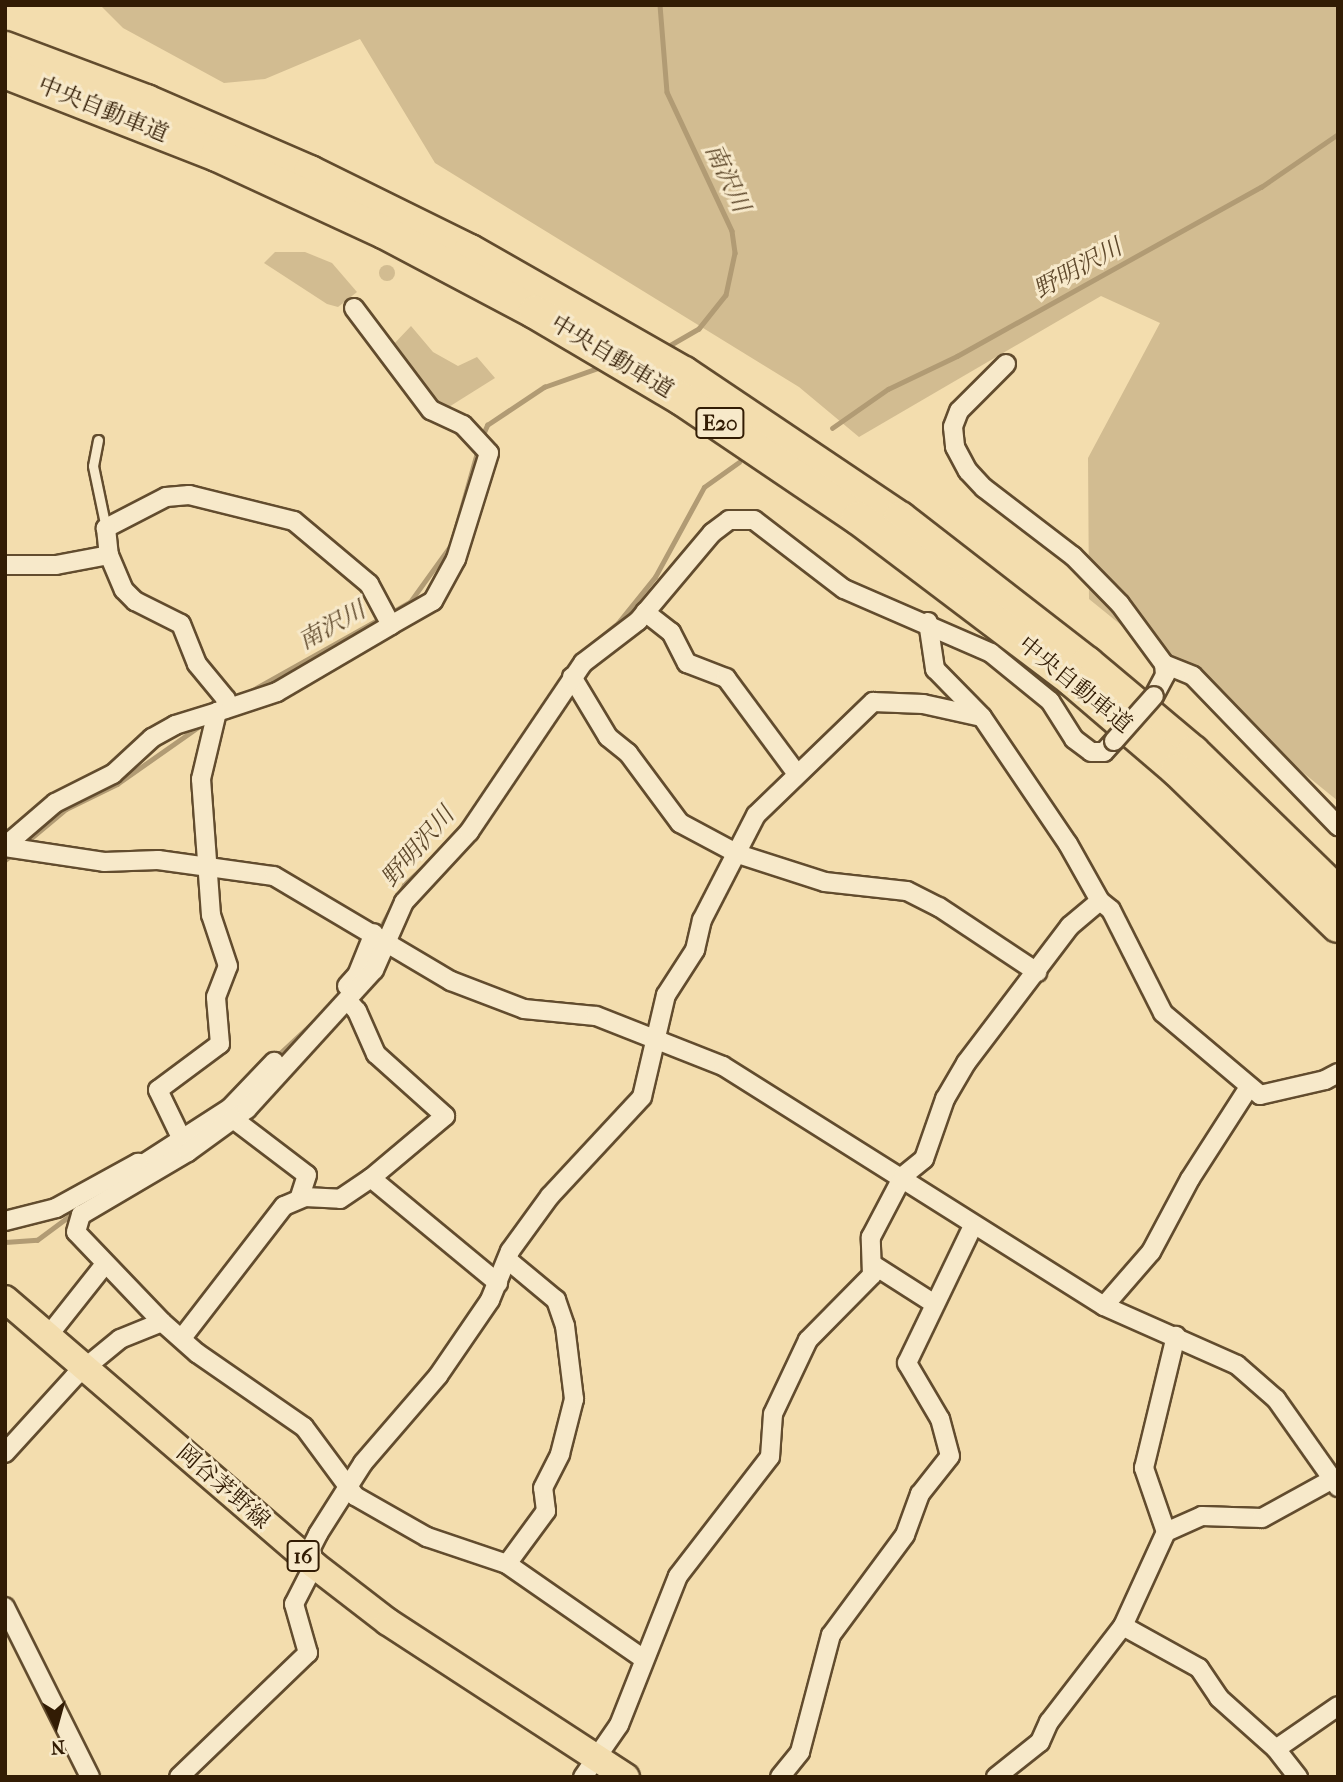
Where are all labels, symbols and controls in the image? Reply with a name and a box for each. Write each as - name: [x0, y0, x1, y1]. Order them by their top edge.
- street label: 中央自動車道: [34, 71, 172, 149]
- water label: 南沢川: [699, 139, 755, 217]
- water label: 野明沢川: [1029, 233, 1127, 305]
- street label: 中央自動車道: [546, 310, 678, 404]
- road number: E20: [694, 406, 746, 440]
- water label: 南沢川: [294, 596, 370, 656]
- street label: 中央自動車道: [1013, 631, 1137, 739]
- water label: 野明沢川: [376, 801, 460, 893]
- street label: 岡谷茅野線: [171, 1439, 275, 1535]
- road number: 16: [286, 1538, 320, 1574]
- north arrow: [21, 1691, 91, 1761]
- text: N: [50, 1735, 66, 1759]

